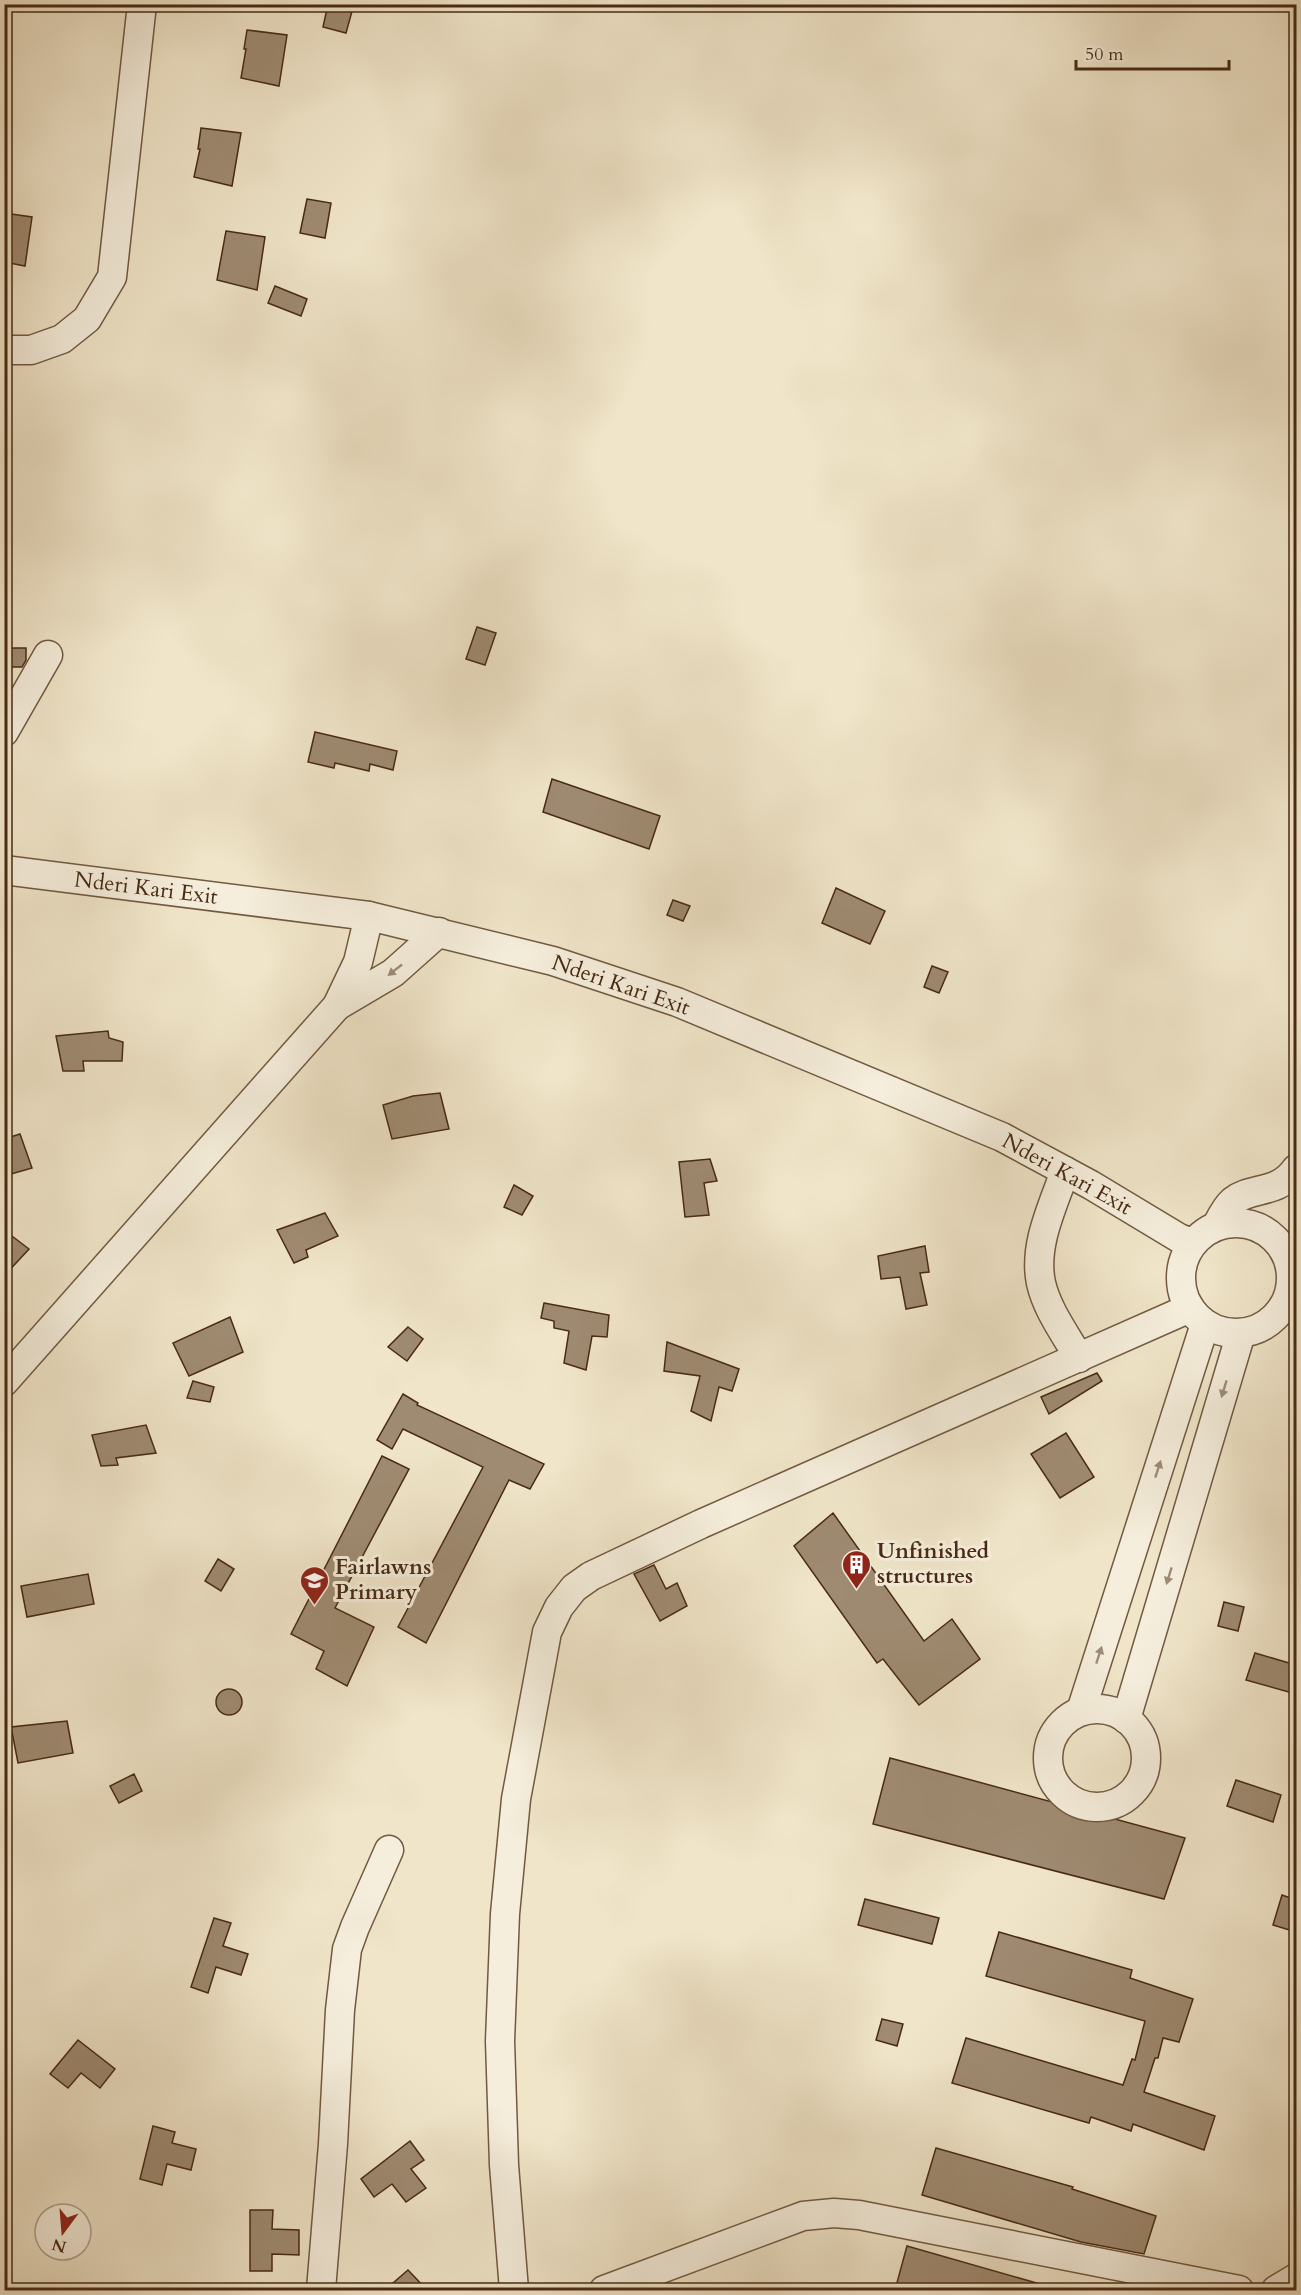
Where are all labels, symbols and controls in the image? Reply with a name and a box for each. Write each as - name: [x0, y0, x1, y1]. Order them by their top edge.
- scale bar: [1076, 33, 1229, 71]
- text: 50 m: [1085, 42, 1124, 67]
- street label: Nderi Kari Exit: [73, 864, 219, 912]
- street label: Nderi Kari Exit: [548, 947, 694, 1023]
- one-way arrow: [387, 964, 403, 977]
- street label: Nderi Kari Exit: [997, 1126, 1137, 1222]
- one-way arrow: [1219, 1380, 1228, 1398]
- one-way arrow: [1154, 1460, 1163, 1478]
- place label: Unfinished structures: [877, 1536, 990, 1591]
- building icon: Unfinished structures: [840, 1548, 872, 1590]
- place label: Fairlawns Primary: [335, 1552, 431, 1607]
- school or university icon: Fairlawns Primary: [298, 1564, 330, 1606]
- one-way arrow: [1164, 1567, 1173, 1585]
- one-way arrow: [1095, 1646, 1104, 1664]
- north arrow: [33, 2202, 93, 2262]
- text: N: [49, 2233, 69, 2258]

